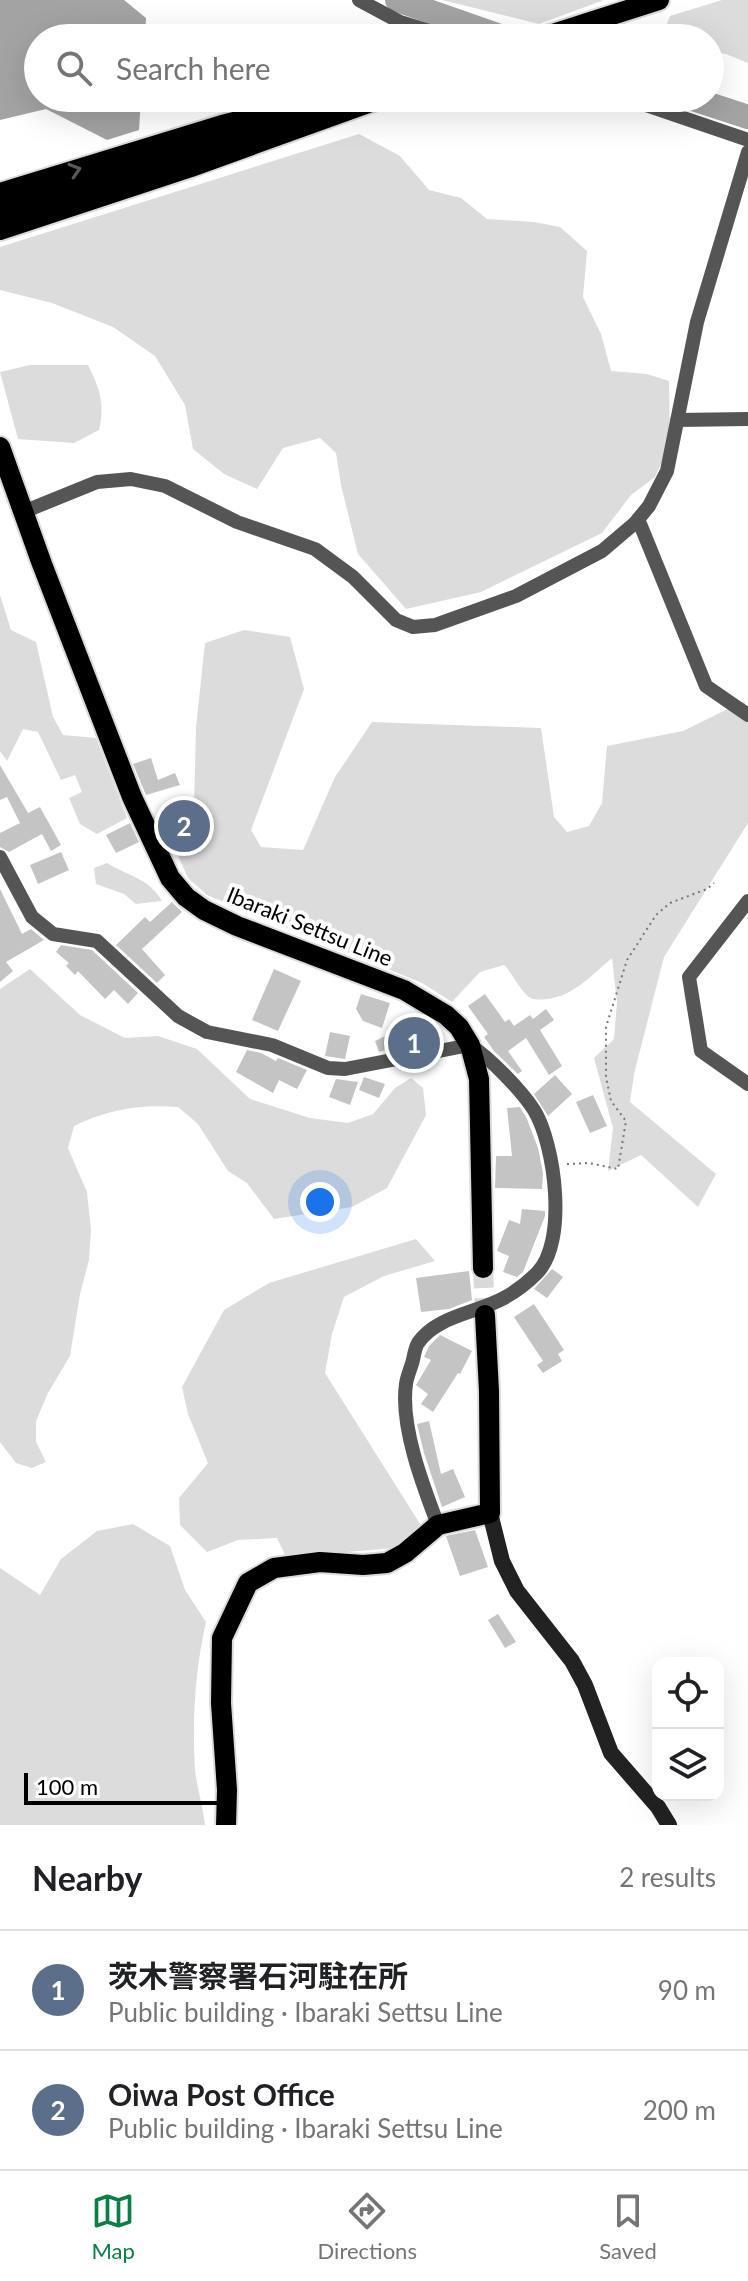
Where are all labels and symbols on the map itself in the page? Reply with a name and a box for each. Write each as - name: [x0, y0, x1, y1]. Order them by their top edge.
- one-way arrow: [67, 163, 81, 179]
- pin: 2: [158, 796, 210, 856]
- street label: Ibaraki Settsu Line: [223, 880, 397, 972]
- pin: 1: [388, 1013, 440, 1073]
- your location: [300, 1182, 340, 1222]
- scale bar: [24, 1769, 226, 1805]

